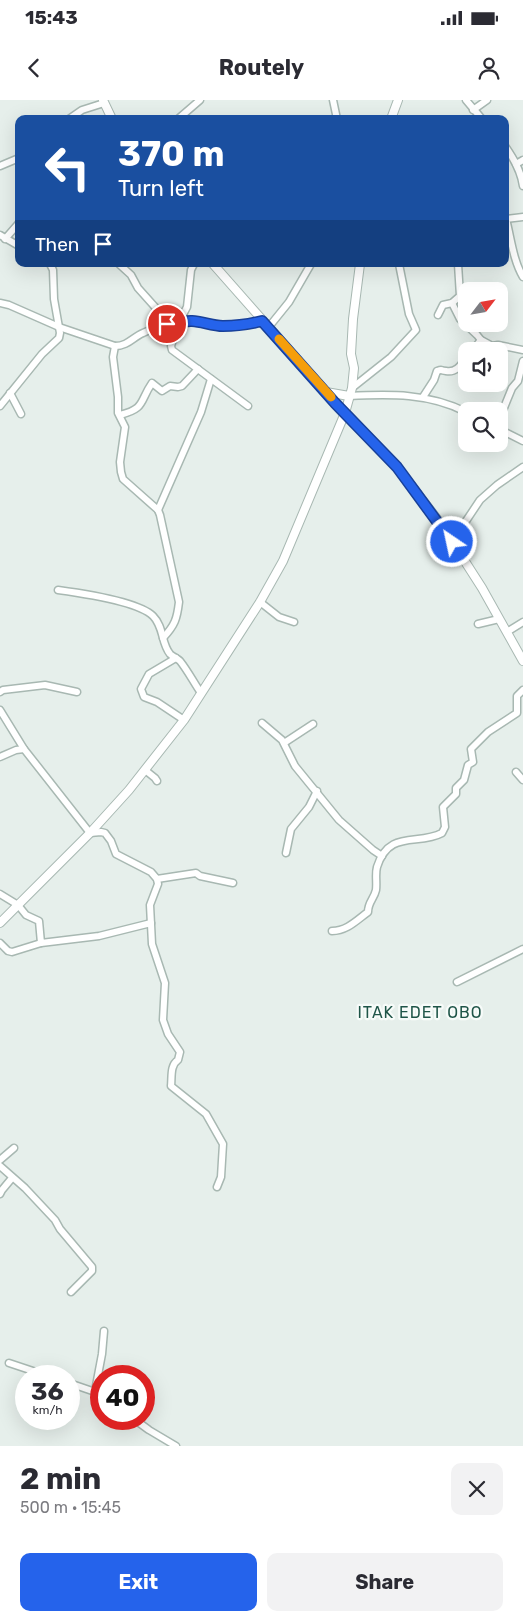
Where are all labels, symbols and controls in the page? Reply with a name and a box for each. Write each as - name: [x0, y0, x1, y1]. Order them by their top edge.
- text: 15:43: [25, 6, 78, 29]
- icon: back: [20, 54, 48, 82]
- text: Routely: [219, 54, 304, 81]
- icon: person: [475, 54, 503, 82]
- text: 370 m: [118, 133, 224, 175]
- icon: left: [35, 135, 100, 200]
- text: Turn left: [118, 175, 204, 202]
- icon: arrive: [89, 230, 117, 258]
- text: Then: [35, 233, 79, 256]
- north arrow: [458, 282, 508, 332]
- map controls: [458, 282, 508, 452]
- pin: [146, 303, 188, 345]
- icon: arrive: [153, 310, 181, 338]
- button: sound: [458, 342, 508, 392]
- button: search: [458, 402, 508, 452]
- position arrow: [425, 515, 477, 567]
- district label: ITAK EDET OBO: [357, 1003, 483, 1022]
- speed limit sign: 40: [90, 1365, 155, 1430]
- text: 36: [31, 1377, 64, 1406]
- text: km/h: [33, 1403, 62, 1417]
- text: 2 min: [20, 1461, 101, 1497]
- button: close: [451, 1463, 503, 1515]
- text: 500 m · 15:45: [20, 1498, 121, 1517]
- button: Exit: [20, 1553, 257, 1611]
- button: Share: [267, 1553, 503, 1611]

